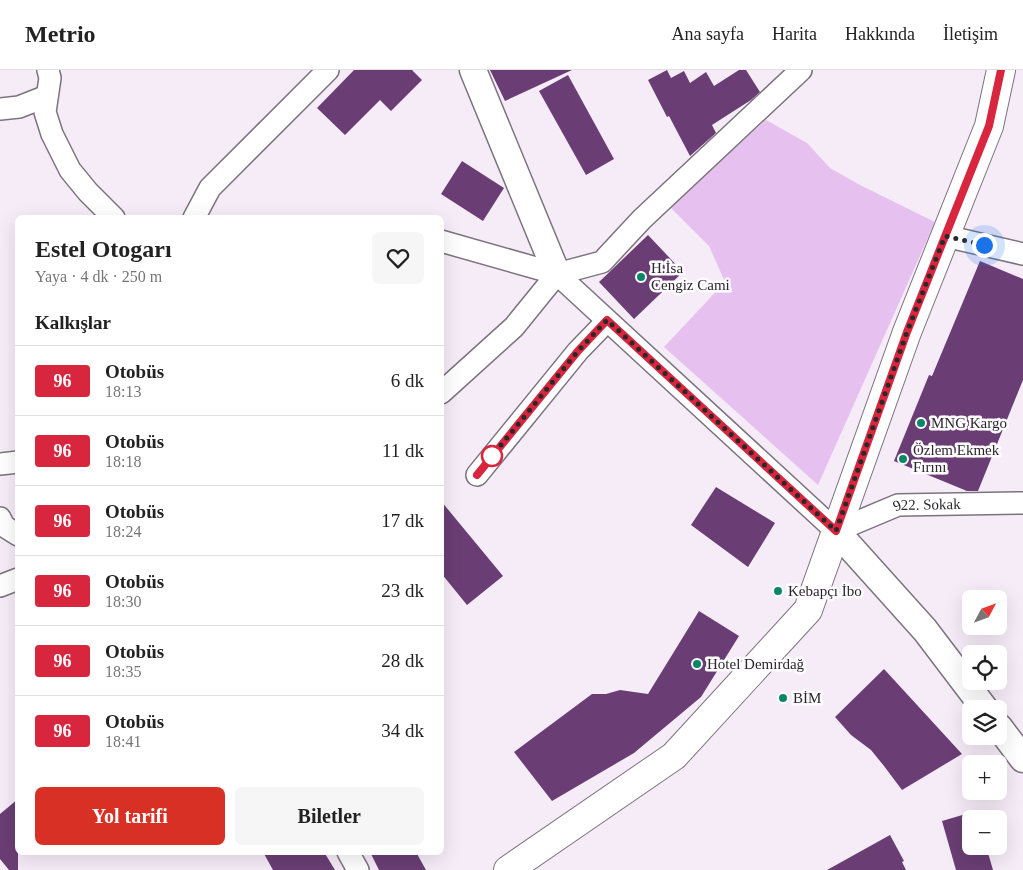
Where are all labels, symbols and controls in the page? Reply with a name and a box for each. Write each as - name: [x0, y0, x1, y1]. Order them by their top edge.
- text: Metrio: [25, 21, 96, 47]
- text: Ana sayfa: [672, 24, 744, 44]
- text: Harita: [772, 24, 817, 44]
- text: Hakkında: [845, 24, 915, 44]
- text: İletişim: [943, 24, 998, 44]
- button: heart: [372, 232, 424, 284]
- your location: [972, 233, 997, 258]
- text: Estel Otogarı: [35, 236, 172, 262]
- place label: H.İsa Cengiz Cami: [651, 260, 730, 293]
- text: Yaya · 4 dk · 250 m: [35, 268, 162, 285]
- marker: H.İsa Cengiz Cami: [635, 271, 647, 283]
- text: Kalkışlar: [35, 312, 111, 333]
- text: Otobüs: [105, 361, 164, 382]
- text: 6 dk: [391, 370, 424, 391]
- text: 96: [54, 371, 72, 391]
- text: 18:13: [105, 383, 141, 400]
- place label: MNG Kargo: [931, 415, 1007, 431]
- marker: MNG Kargo: [915, 417, 927, 429]
- text: Otobüs: [105, 431, 164, 452]
- text: 11 dk: [382, 440, 424, 461]
- text: 96: [54, 441, 72, 461]
- place label: Özlem Ekmek Fırını: [913, 442, 1000, 475]
- unlabelled marker: [481, 445, 503, 467]
- text: 18:18: [105, 453, 141, 470]
- marker: Özlem Ekmek Fırını: [897, 453, 909, 465]
- street label: 922. Sokak: [890, 496, 961, 514]
- text: Otobüs: [105, 501, 164, 522]
- text: 17 dk: [381, 510, 424, 531]
- text: 96: [54, 511, 72, 531]
- text: 18:24: [105, 523, 141, 540]
- text: Otobüs: [105, 571, 164, 592]
- text: 23 dk: [381, 580, 424, 601]
- text: 96: [54, 581, 72, 601]
- place label: Kebapçı İbo: [788, 583, 862, 599]
- marker: Kebapçı İbo: [772, 585, 784, 597]
- north arrow: [962, 590, 1008, 635]
- map controls: [962, 590, 1007, 855]
- text: 18:30: [105, 593, 141, 610]
- text: Otobüs: [105, 641, 164, 662]
- button: locate: [962, 645, 1007, 690]
- text: 28 dk: [381, 650, 424, 671]
- text: 96: [54, 651, 72, 671]
- place label: Hotel Demirdağ: [707, 656, 805, 672]
- marker: Hotel Demirdağ: [691, 658, 703, 670]
- text: 18:35: [105, 663, 141, 680]
- place label: BİM: [793, 690, 821, 706]
- marker: BİM: [777, 692, 789, 704]
- button: layers: [962, 700, 1007, 745]
- text: Otobüs: [105, 711, 164, 732]
- text: 34 dk: [381, 720, 424, 741]
- text: 96: [54, 721, 72, 741]
- text: 18:41: [105, 733, 141, 750]
- button: +: [962, 755, 1007, 800]
- button: Yol tarifi: [35, 787, 225, 845]
- button: Biletler: [235, 787, 424, 845]
- button: −: [962, 810, 1007, 855]

